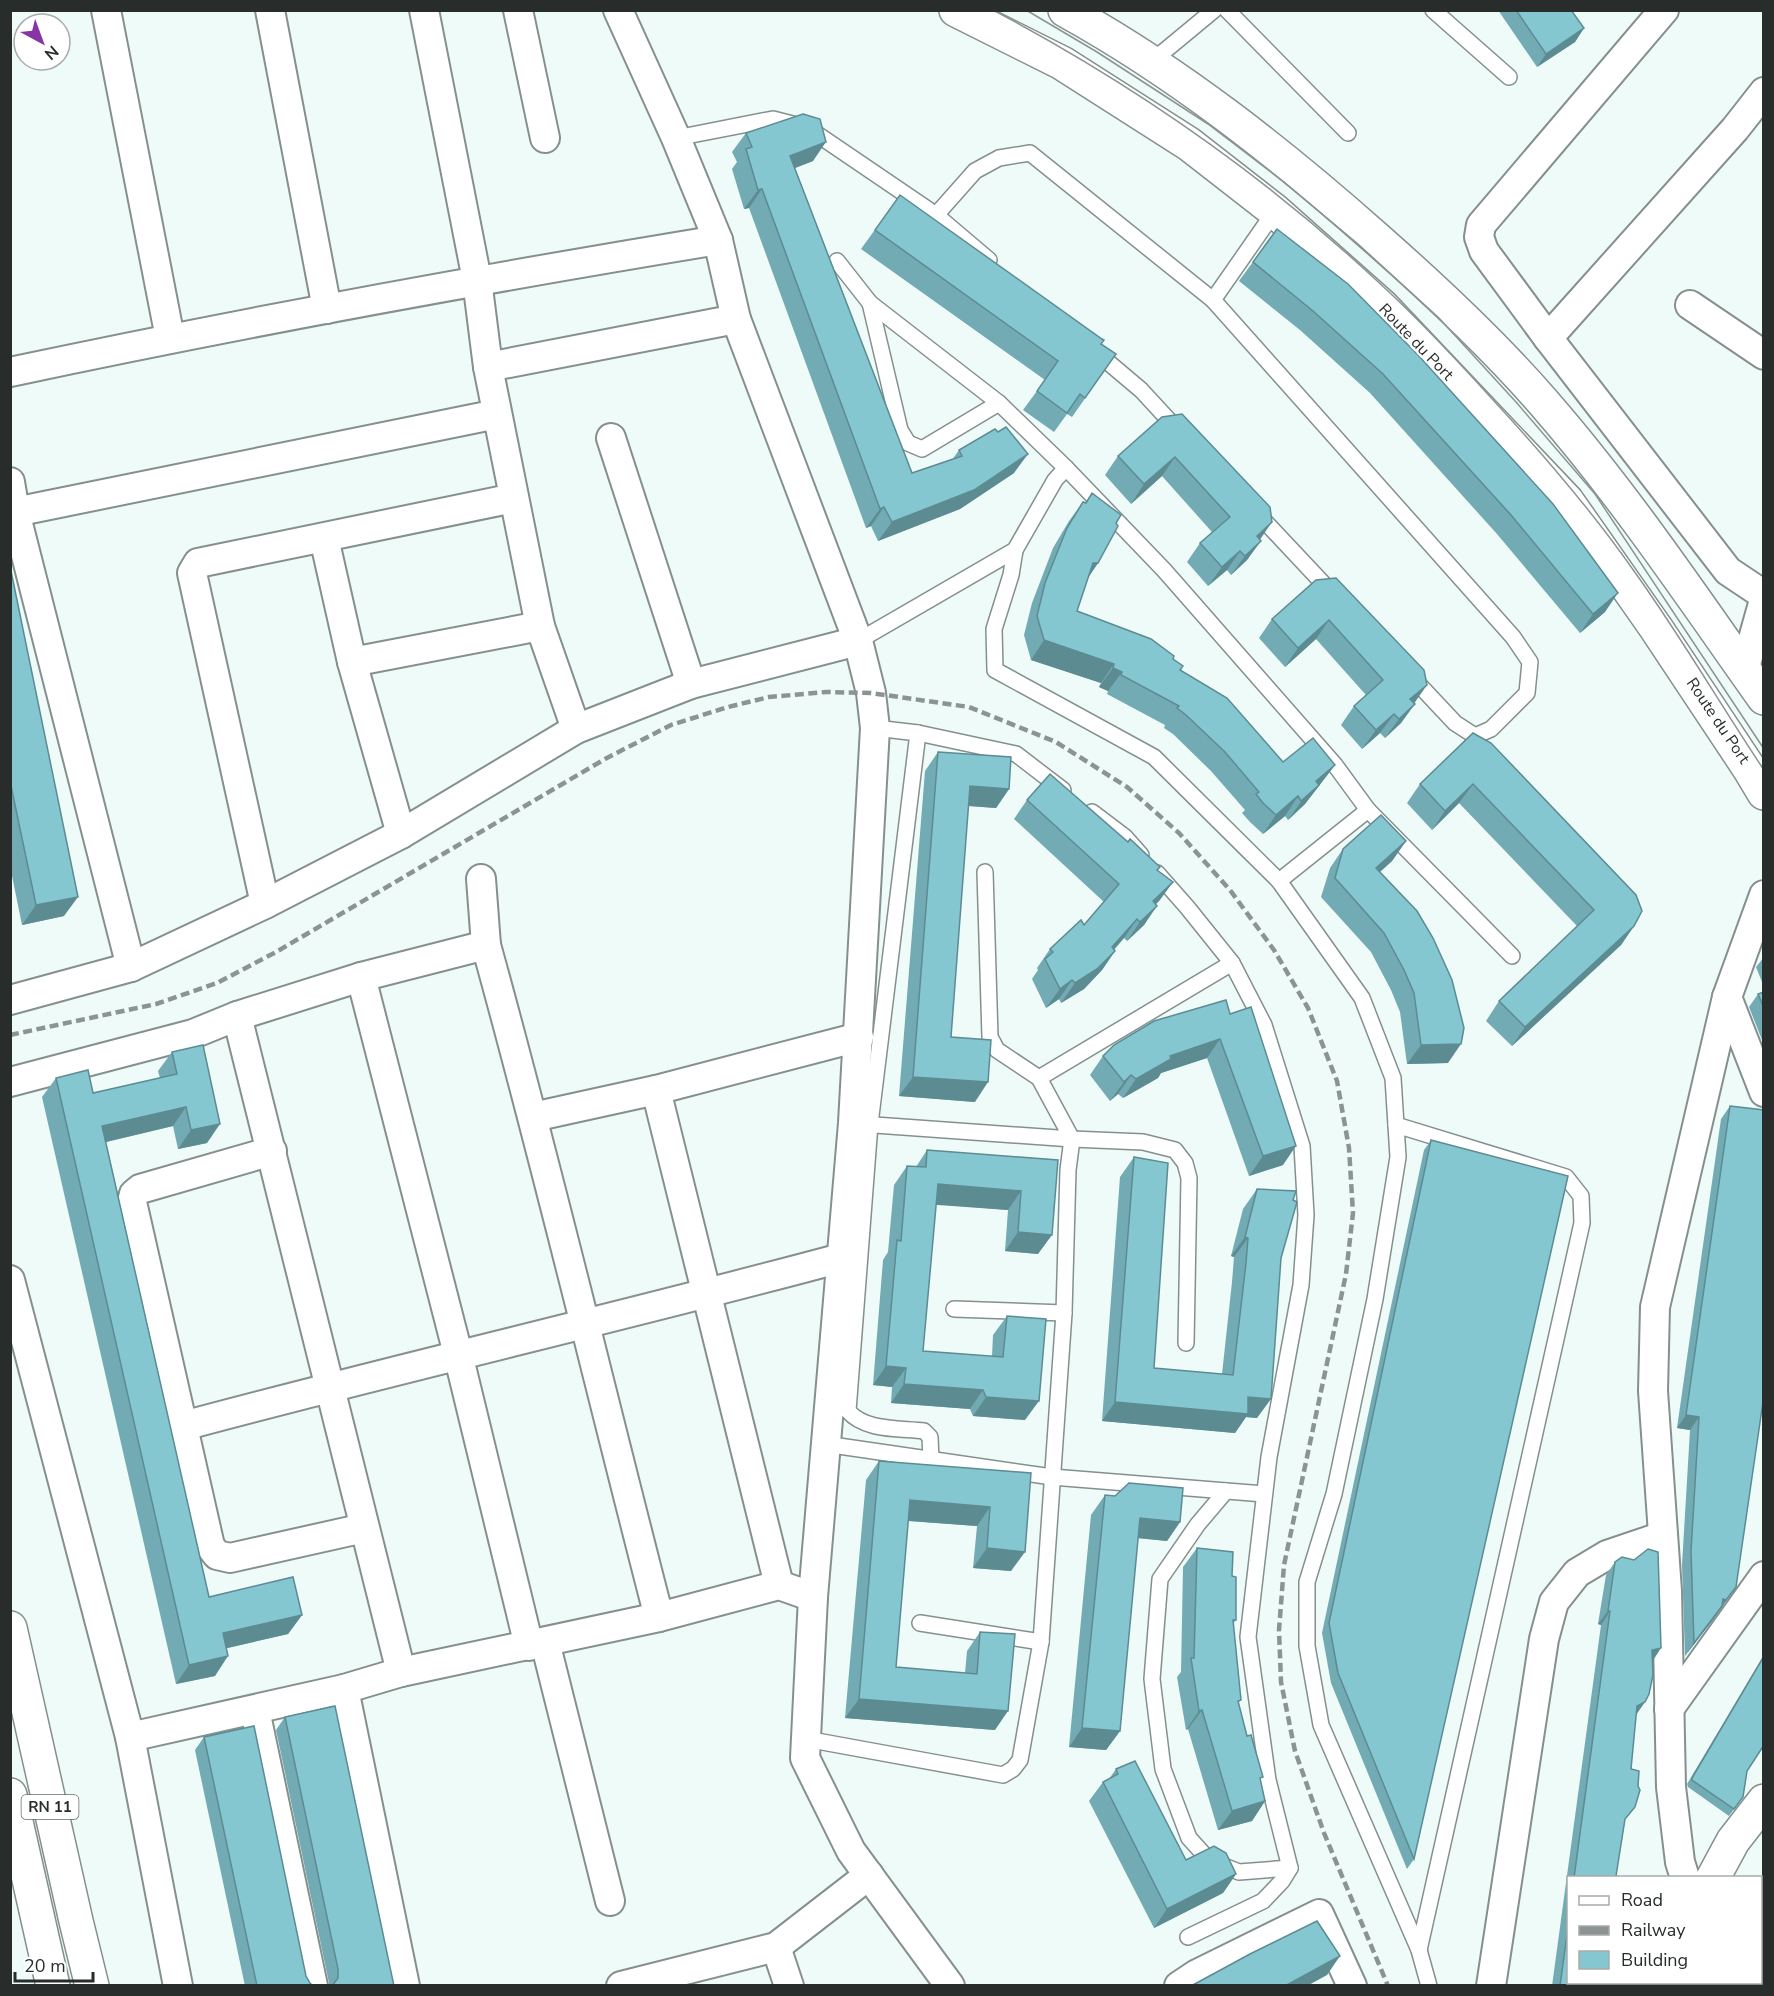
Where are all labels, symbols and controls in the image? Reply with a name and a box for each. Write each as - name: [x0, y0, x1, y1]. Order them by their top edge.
- north arrow: [12, 12, 72, 72]
- text: N: [39, 40, 63, 65]
- street label: Route du Port: [1374, 299, 1459, 386]
- street label: Route du Port: [1681, 674, 1755, 769]
- road number: RN 11: [22, 1795, 78, 1819]
- legend: [1567, 1876, 1762, 1984]
- text: Road: [1621, 1888, 1663, 1912]
- text: Railway: [1621, 1918, 1686, 1942]
- scale bar: [15, 1945, 93, 1983]
- text: Building: [1621, 1948, 1688, 1972]
- text: 20 m: [24, 1954, 66, 1978]

